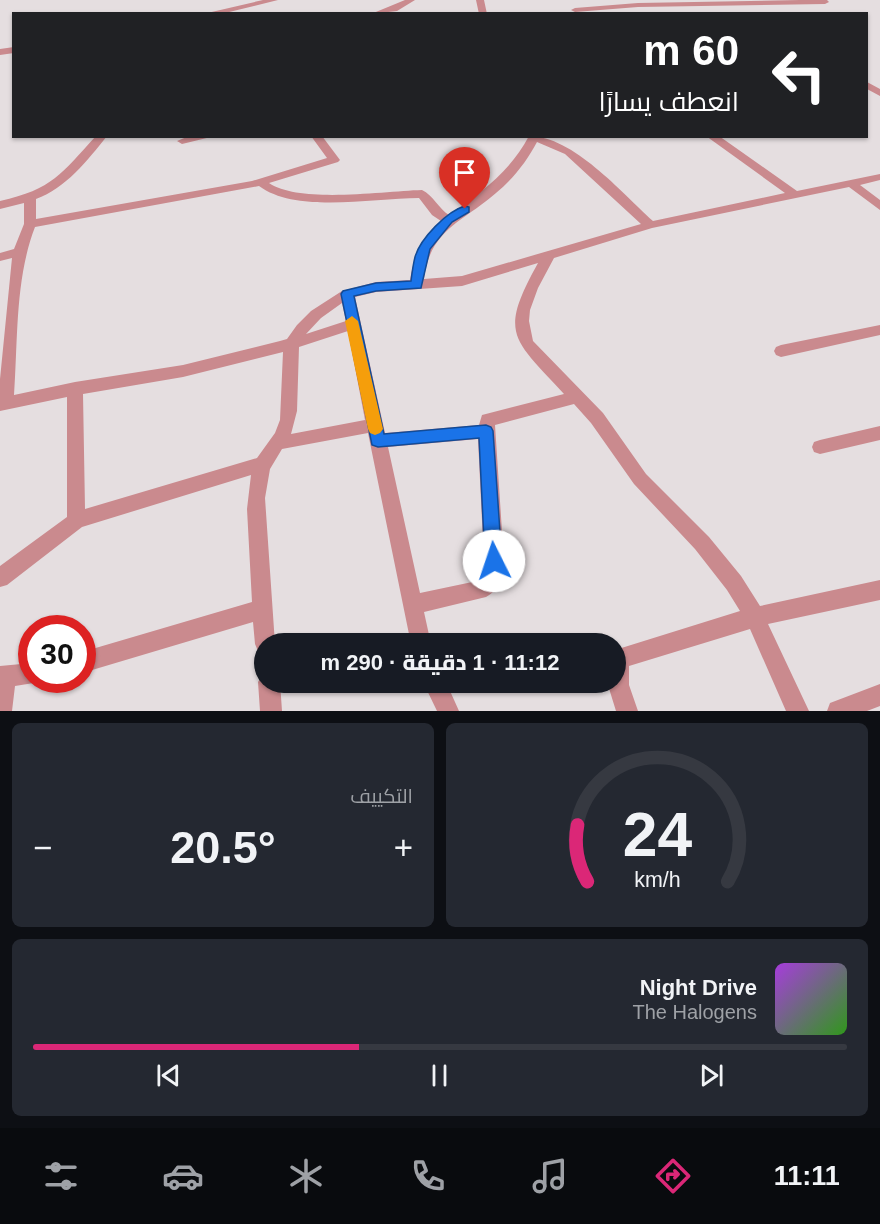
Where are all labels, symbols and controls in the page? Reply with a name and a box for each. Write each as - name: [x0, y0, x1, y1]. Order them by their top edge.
- text: 60 m: [643, 27, 739, 74]
- icon: left: [760, 36, 838, 114]
- text: انعطف يسارًا: [598, 87, 739, 117]
- pin: [439, 147, 490, 209]
- icon: arrive: [448, 156, 481, 189]
- position arrow: [462, 529, 526, 593]
- speed limit sign: 30: [18, 615, 96, 693]
- text: 11:12 · 1 دقيقة · 290 m: [321, 650, 559, 675]
- text: التكييف: [350, 785, 413, 807]
- text: 24: [622, 800, 692, 869]
- text: 20.5°: [170, 822, 276, 873]
- text: −: [33, 829, 52, 866]
- text: +: [394, 829, 413, 866]
- text: km/h: [634, 868, 680, 892]
- text: Night Drive: [640, 975, 757, 1000]
- text: The Halogens: [632, 1001, 757, 1023]
- icon: previous: [152, 1059, 185, 1092]
- icon: pause: [423, 1059, 456, 1092]
- icon: next: [695, 1059, 728, 1092]
- icon: filters: [40, 1155, 82, 1197]
- icon: car: [162, 1155, 204, 1197]
- icon: climate: [285, 1155, 327, 1197]
- icon: phone: [407, 1155, 449, 1197]
- icon: music: [529, 1155, 571, 1197]
- icon: directions: [652, 1155, 694, 1197]
- text: 11:11: [774, 1161, 840, 1191]

